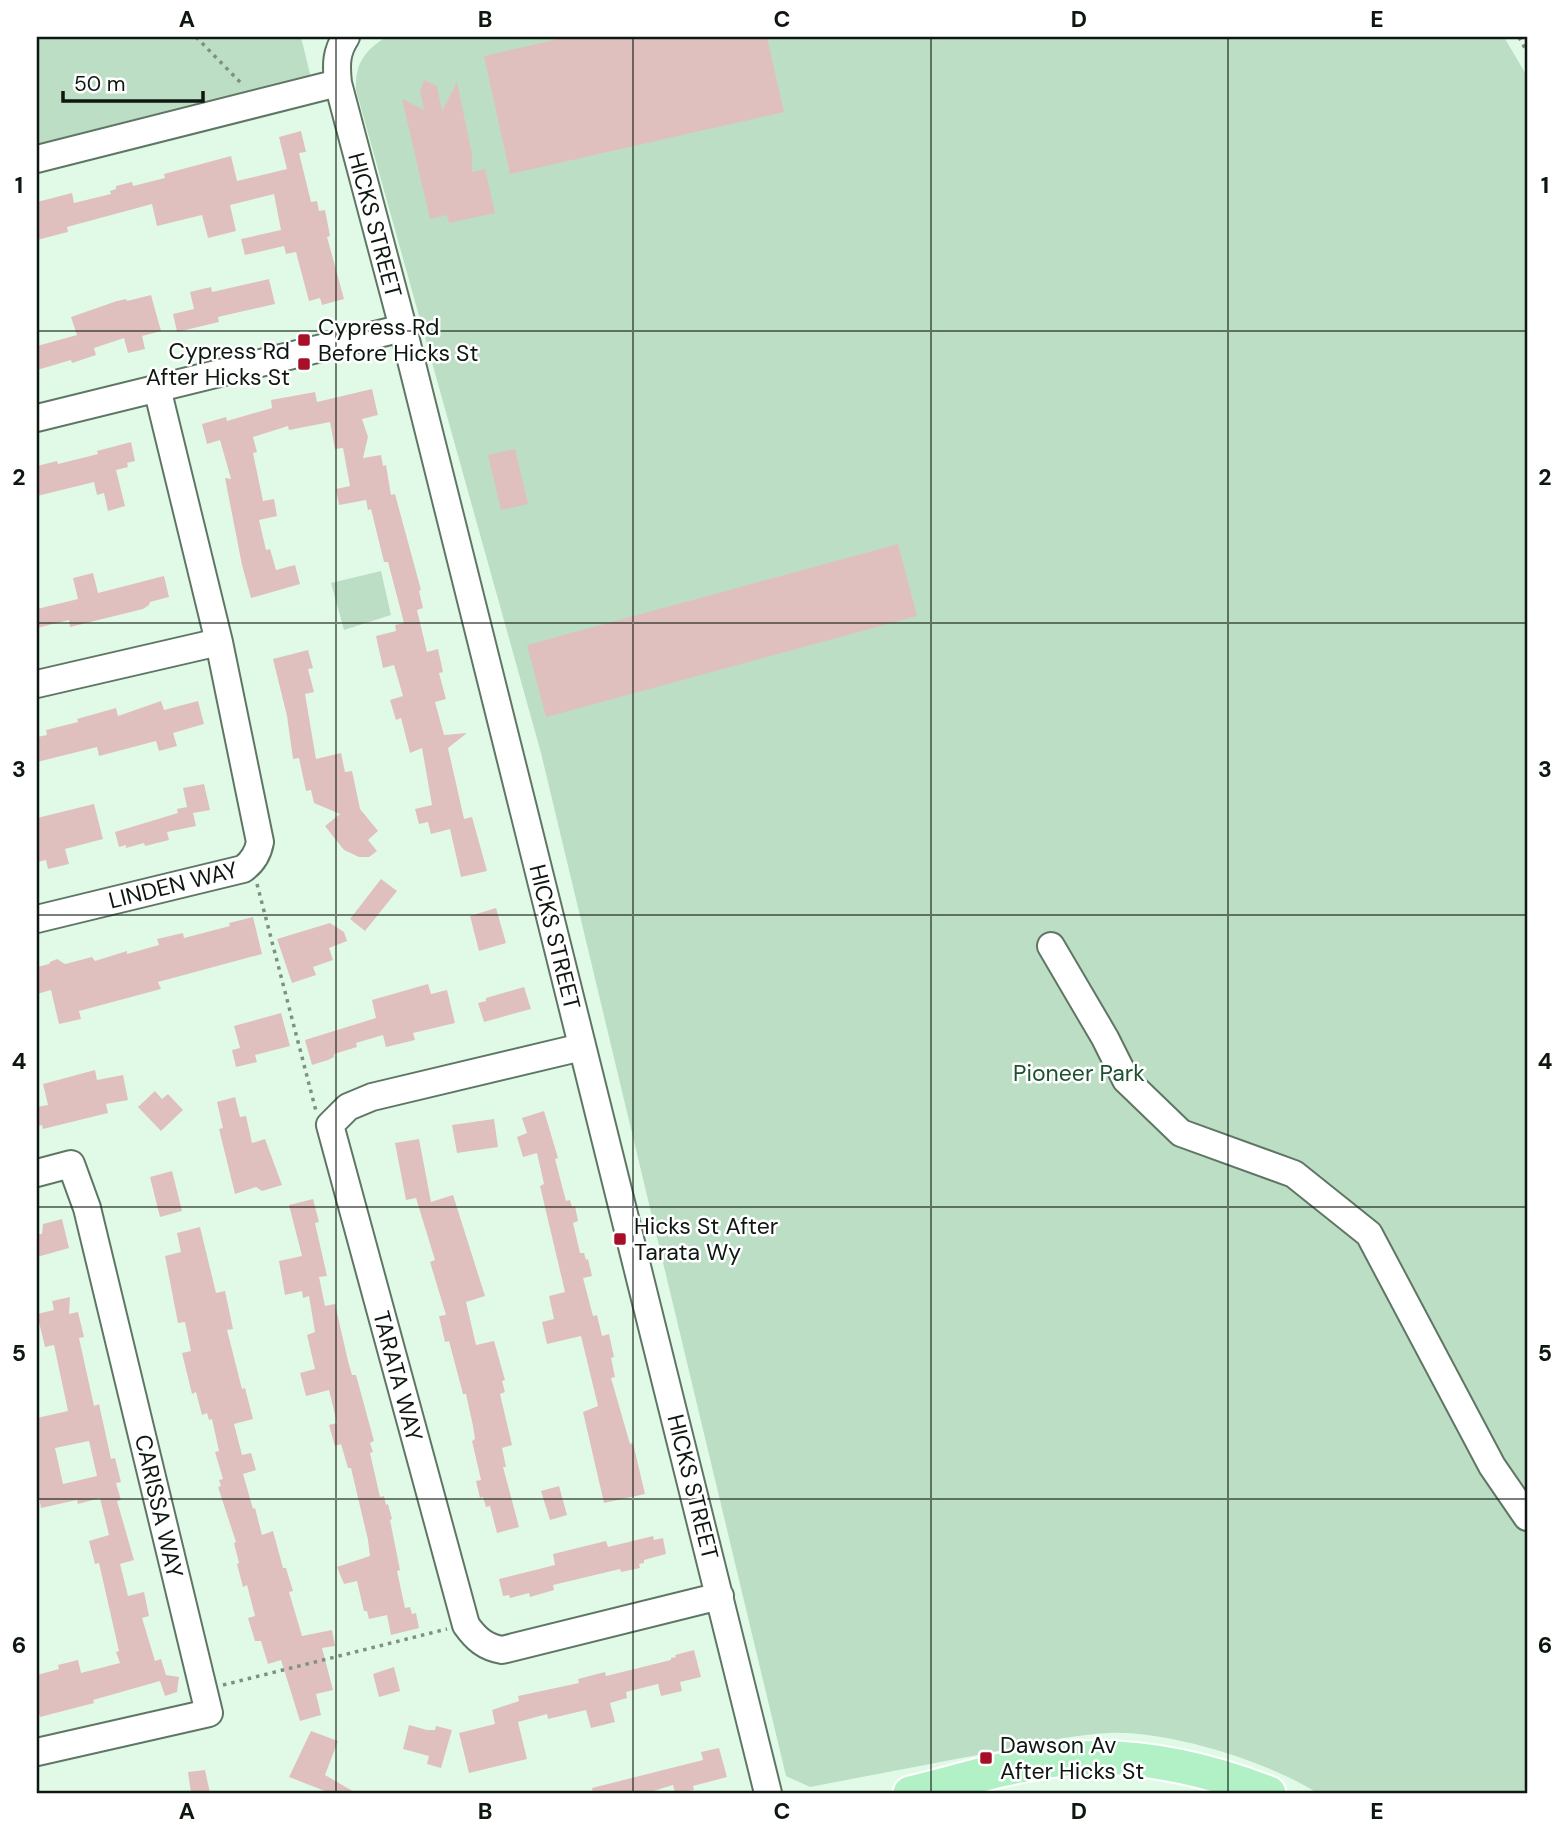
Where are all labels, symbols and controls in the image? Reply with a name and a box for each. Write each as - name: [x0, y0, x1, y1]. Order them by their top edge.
- text: A: [179, 4, 195, 34]
- text: B: [478, 4, 492, 34]
- text: C: [774, 4, 790, 34]
- text: D: [1071, 4, 1087, 34]
- text: E: [1370, 4, 1384, 34]
- scale bar: [63, 60, 203, 104]
- text: 50 m: [74, 70, 125, 98]
- street label: HICKS STREET: [341, 149, 409, 301]
- text: 1: [15, 170, 23, 200]
- text: 1: [1541, 170, 1549, 200]
- place label: Cypress Rd Before Hicks St: [318, 312, 478, 368]
- marker: Cypress Rd Before Hicks St: [296, 332, 312, 348]
- place label: Cypress Rd After Hicks St: [146, 336, 290, 392]
- marker: Cypress Rd After Hicks St: [296, 356, 312, 372]
- text: 2: [12, 462, 26, 492]
- text: 2: [1538, 462, 1552, 492]
- text: 3: [12, 754, 26, 784]
- text: 3: [1538, 754, 1552, 784]
- street label: LINDEN WAY: [105, 854, 241, 916]
- street label: HICKS STREET: [522, 861, 588, 1013]
- text: 4: [12, 1046, 27, 1076]
- text: 4: [1538, 1046, 1553, 1076]
- park label: Pioneer Park: [1013, 1058, 1145, 1088]
- place label: Hicks St After Tarata Wy: [634, 1211, 778, 1267]
- marker: Hicks St After Tarata Wy: [612, 1231, 628, 1247]
- street label: TARATA WAY: [366, 1308, 430, 1444]
- text: 5: [12, 1338, 26, 1368]
- text: 5: [1538, 1338, 1552, 1368]
- street label: HICKS STREET: [660, 1411, 726, 1563]
- street label: CARISSA WAY: [128, 1431, 190, 1581]
- text: 6: [12, 1630, 26, 1660]
- text: 6: [1538, 1630, 1552, 1660]
- place label: Dawson Av After Hicks St: [1000, 1730, 1144, 1786]
- marker: Dawson Av After Hicks St: [978, 1750, 994, 1766]
- text: A: [179, 1796, 195, 1826]
- text: B: [478, 1796, 492, 1826]
- text: C: [774, 1796, 790, 1826]
- text: D: [1071, 1796, 1087, 1826]
- text: E: [1370, 1796, 1384, 1826]

